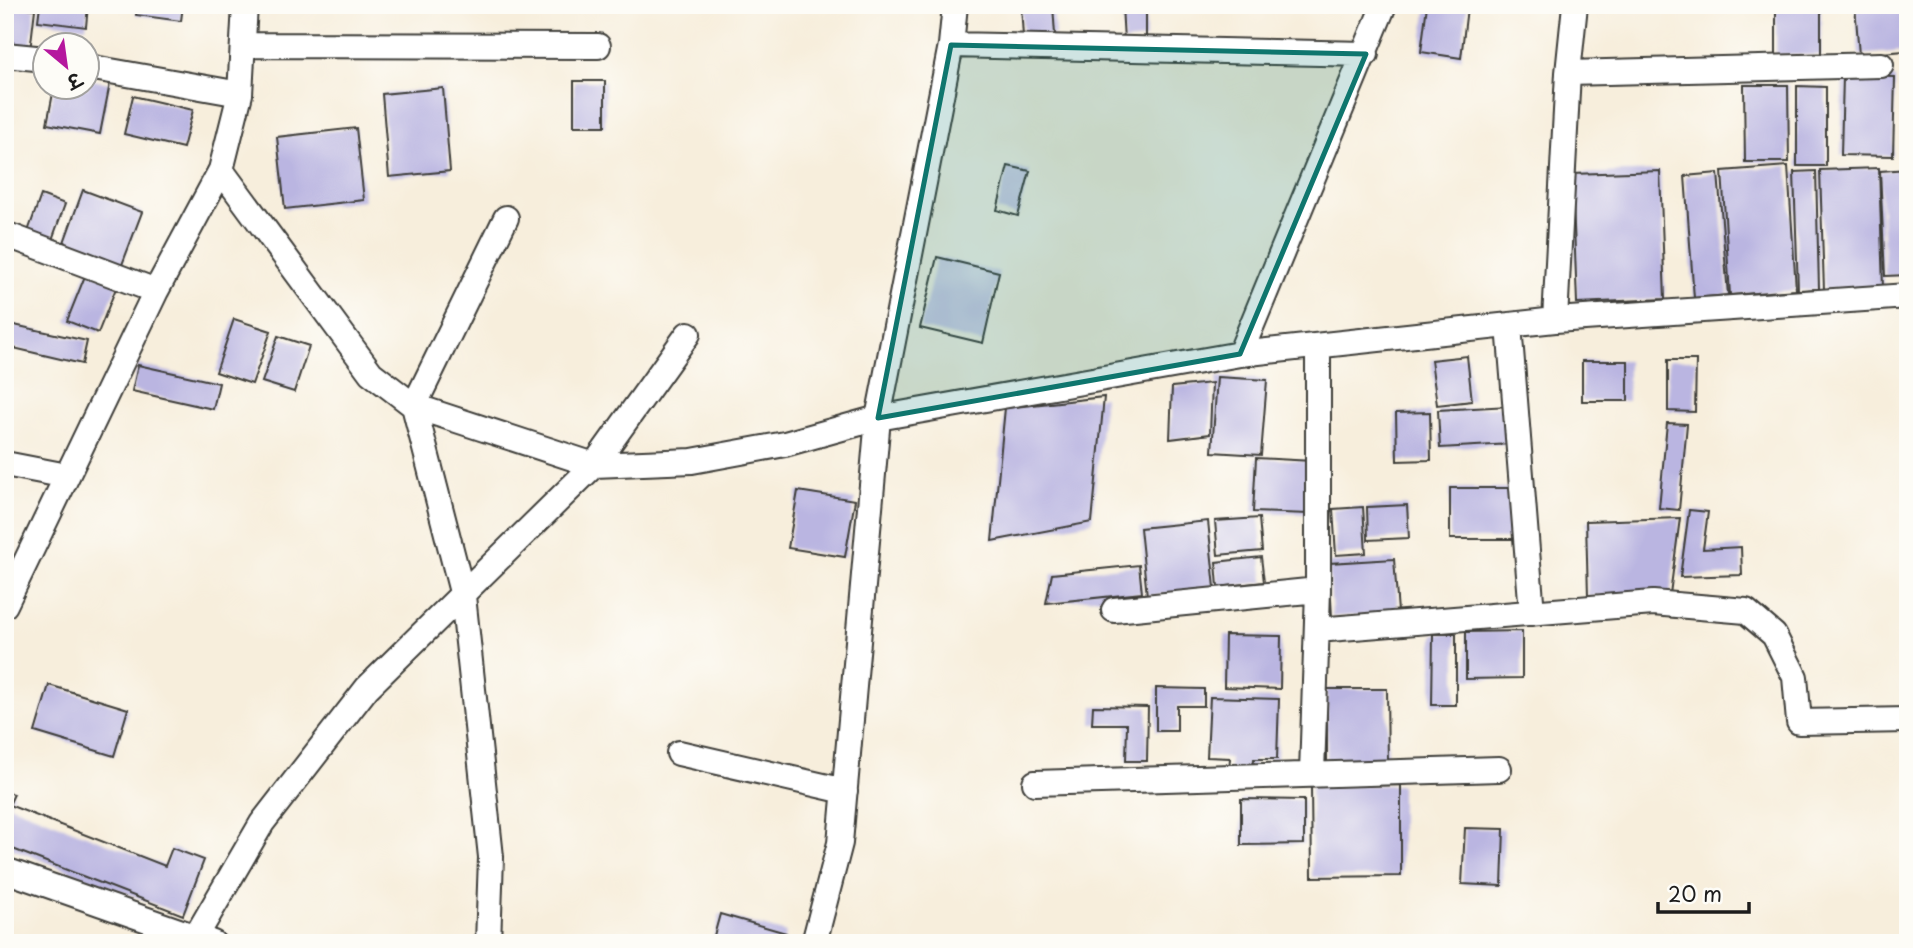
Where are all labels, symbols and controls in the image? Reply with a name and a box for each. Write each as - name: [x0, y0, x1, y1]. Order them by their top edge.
- north arrow: [32, 32, 102, 102]
- text: उ: [60, 65, 89, 98]
- scale bar: [1658, 871, 1748, 915]
- text: 20 m: [1668, 877, 1722, 909]

